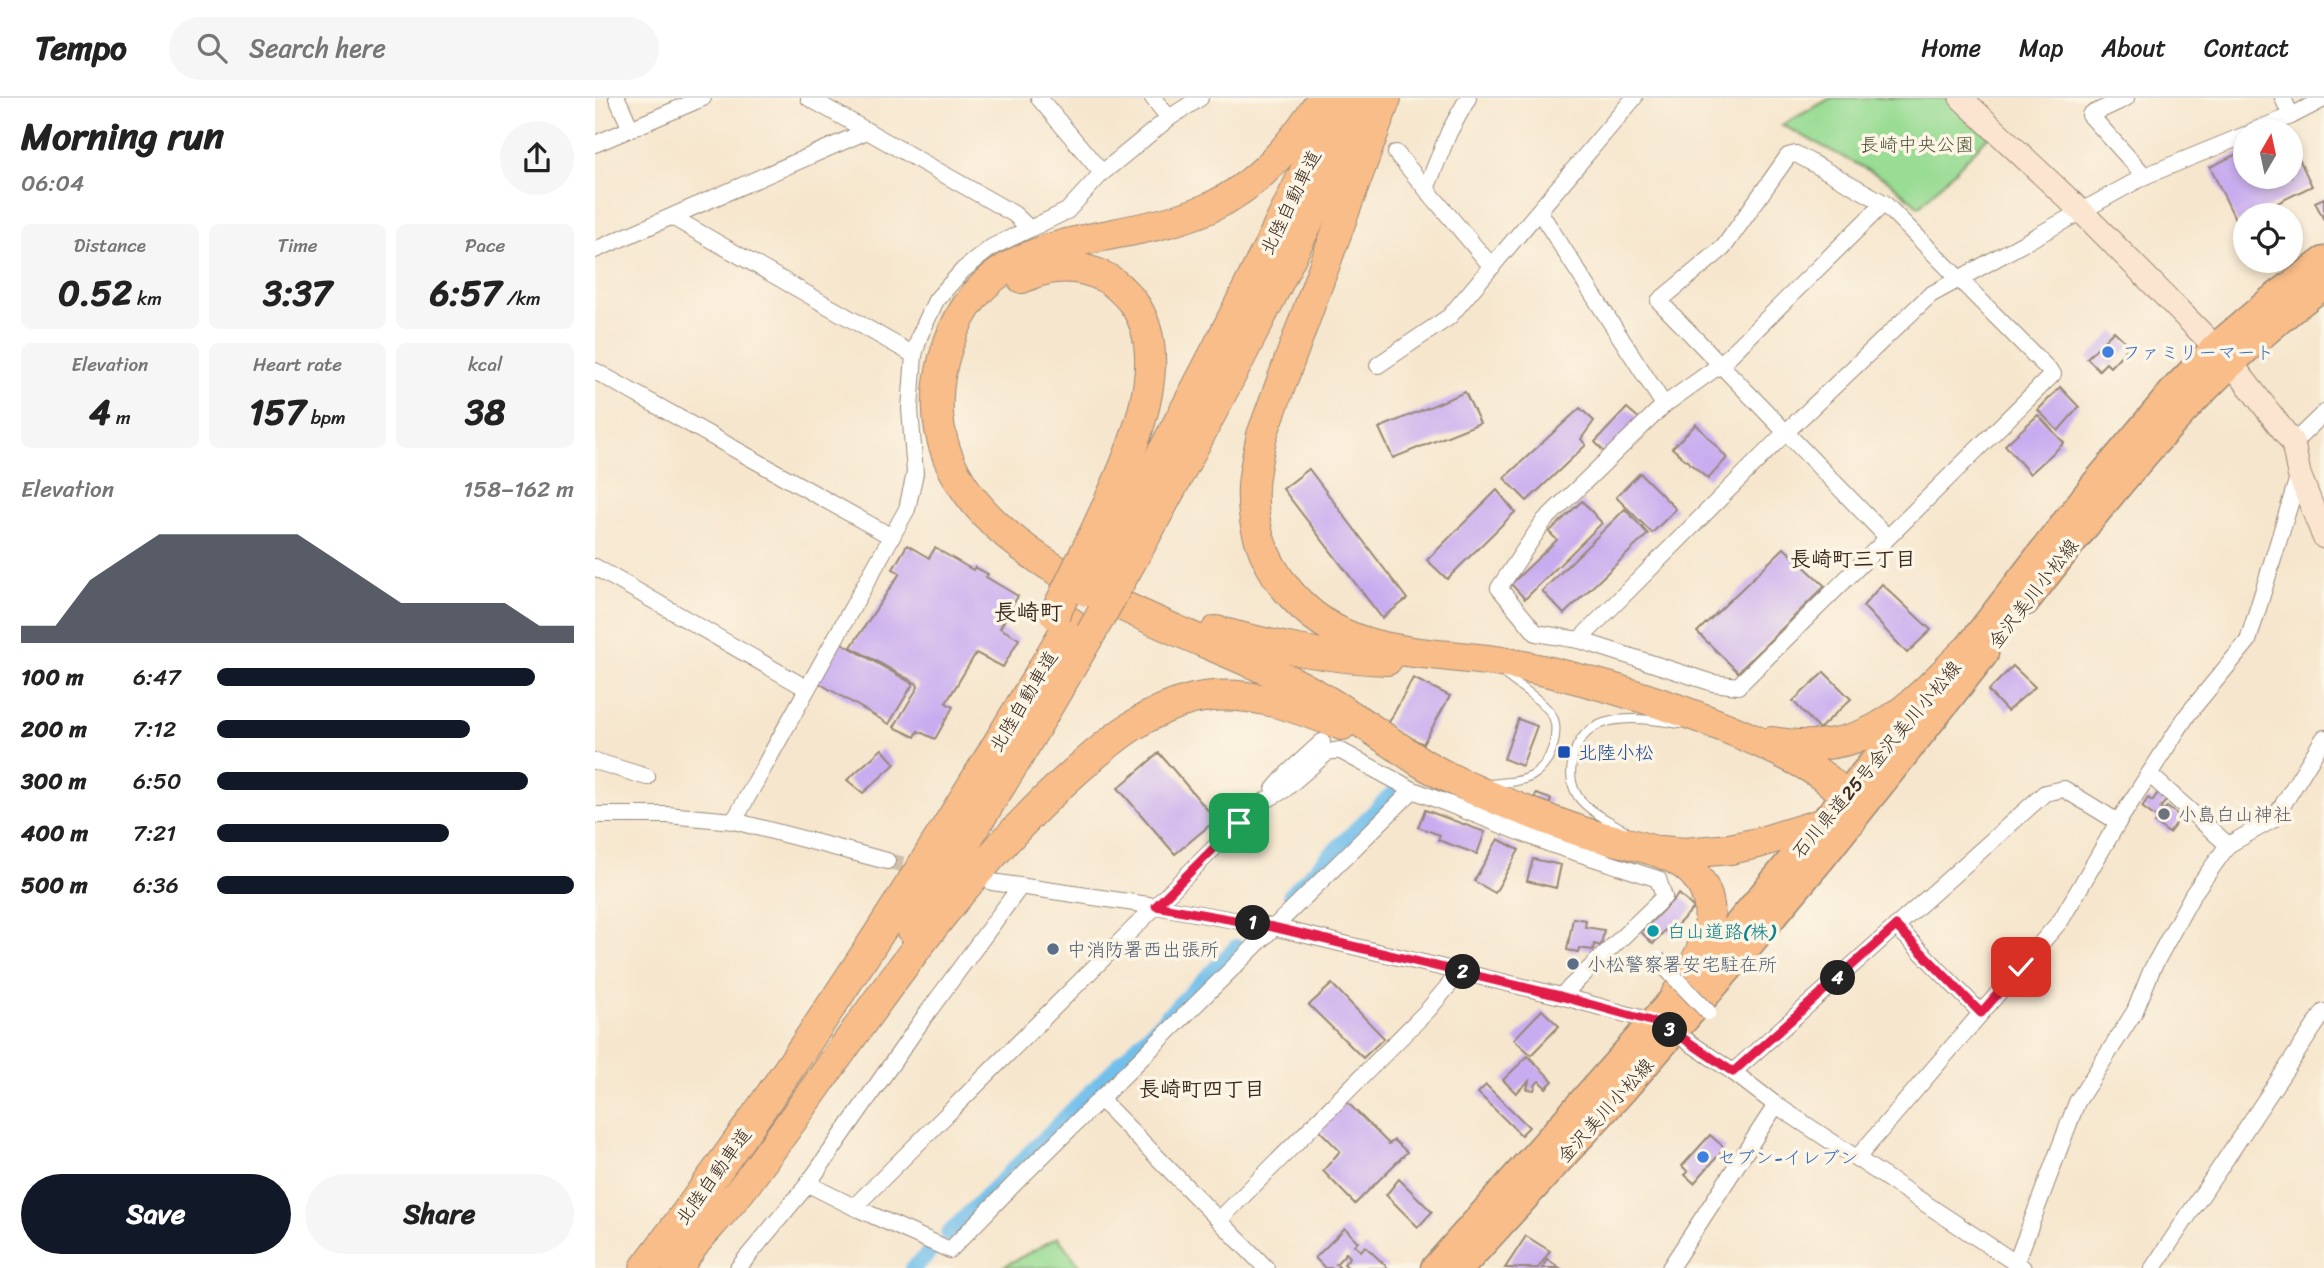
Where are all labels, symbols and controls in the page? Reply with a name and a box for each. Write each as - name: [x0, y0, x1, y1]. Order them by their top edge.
- search box: [169, 17, 659, 80]
- text: Tempo: [35, 19, 127, 77]
- text: Search here: [249, 25, 386, 71]
- text: Home: [1921, 27, 1981, 69]
- text: Map: [2019, 27, 2063, 69]
- text: About: [2101, 27, 2166, 69]
- text: Contact: [2204, 27, 2289, 69]
- icon: search: [193, 29, 231, 67]
- text: Morning run: [21, 103, 224, 170]
- north arrow: [2233, 119, 2303, 189]
- map controls: [2233, 119, 2303, 273]
- button: share: [500, 121, 574, 195]
- park label: 長崎中央公園: [1860, 128, 1974, 161]
- street label: 北陸自動車道: [1251, 144, 1330, 261]
- text: 06:04: [21, 163, 84, 204]
- button: locate: [2233, 203, 2303, 273]
- text: Distance: [74, 229, 146, 262]
- text: Time: [277, 229, 318, 262]
- text: Pace: [465, 229, 505, 262]
- text: 0.52: [58, 262, 132, 324]
- text: 3:37: [263, 262, 332, 324]
- text: 6:57: [430, 262, 502, 324]
- text: km: [132, 282, 162, 315]
- text: /km: [502, 282, 541, 315]
- place label: ファミリーマート: [2122, 336, 2274, 369]
- marker: ファミリーマート: [2100, 344, 2116, 360]
- text: Elevation: [71, 348, 148, 381]
- text: Heart rate: [253, 348, 342, 381]
- text: kcal: [468, 348, 502, 381]
- text: 4: [89, 381, 111, 443]
- text: 157: [249, 381, 306, 443]
- text: 38: [465, 381, 505, 443]
- text: m: [111, 401, 131, 434]
- text: bpm: [306, 401, 346, 434]
- text: Elevation: [21, 469, 114, 510]
- text: 158–162 m: [463, 469, 574, 510]
- street label: 金沢美川小松線: [1979, 531, 2087, 656]
- district label: 長崎町三丁目: [1790, 540, 1916, 578]
- district label: 長崎町: [994, 592, 1063, 633]
- street label: 北陸自動車道: [980, 644, 1067, 759]
- street label: 石川県道25号金沢美川小松線: [1783, 653, 1970, 866]
- text: 100 m: [21, 657, 84, 698]
- text: 6:47: [133, 657, 181, 698]
- text: 200 m: [21, 709, 87, 750]
- text: 7:12: [133, 709, 176, 750]
- place label: 北陸小松: [1578, 736, 1654, 769]
- marker: 北陸小松: [1556, 744, 1572, 760]
- text: 300 m: [21, 761, 86, 802]
- text: 6:50: [133, 761, 182, 802]
- pin: [1209, 793, 1269, 853]
- place label: 小島白山神社: [2178, 798, 2292, 831]
- icon: arrive: [1220, 804, 1258, 842]
- marker: 小島白山神社: [2156, 806, 2172, 822]
- text: 400 m: [21, 813, 88, 854]
- text: 7:21: [133, 813, 176, 854]
- text: 500 m: [21, 865, 88, 906]
- text: 6:36: [133, 865, 179, 906]
- pin: 1: [1235, 906, 1271, 940]
- text: 1: [1248, 906, 1257, 939]
- place label: 白山道路(株): [1667, 915, 1777, 948]
- marker: 白山道路(株): [1645, 923, 1661, 939]
- place label: 中消防署西出張所: [1067, 933, 1219, 966]
- pin: [1991, 937, 2051, 997]
- marker: 中消防署西出張所: [1045, 941, 1061, 957]
- place label: 小松警察署安宅駐在所: [1587, 948, 1777, 981]
- icon: check: [2002, 948, 2040, 986]
- pin: 2: [1445, 954, 1481, 990]
- text: 2: [1457, 955, 1468, 988]
- marker: 小松警察署安宅駐在所: [1565, 956, 1581, 972]
- pin: 4: [1821, 960, 1855, 996]
- text: 4: [1832, 961, 1843, 994]
- pin: 3: [1653, 1012, 1687, 1048]
- text: 3: [1664, 1013, 1675, 1046]
- street label: 金沢美川小松線: [1549, 1050, 1662, 1171]
- district label: 長崎町四丁目: [1139, 1070, 1265, 1108]
- street label: 北陸自動車道: [667, 1120, 760, 1232]
- place label: セブン-イレブン: [1717, 1141, 1859, 1174]
- marker: セブン-イレブン: [1695, 1149, 1711, 1165]
- button: Save: [21, 1174, 291, 1254]
- button: Share: [305, 1174, 574, 1254]

